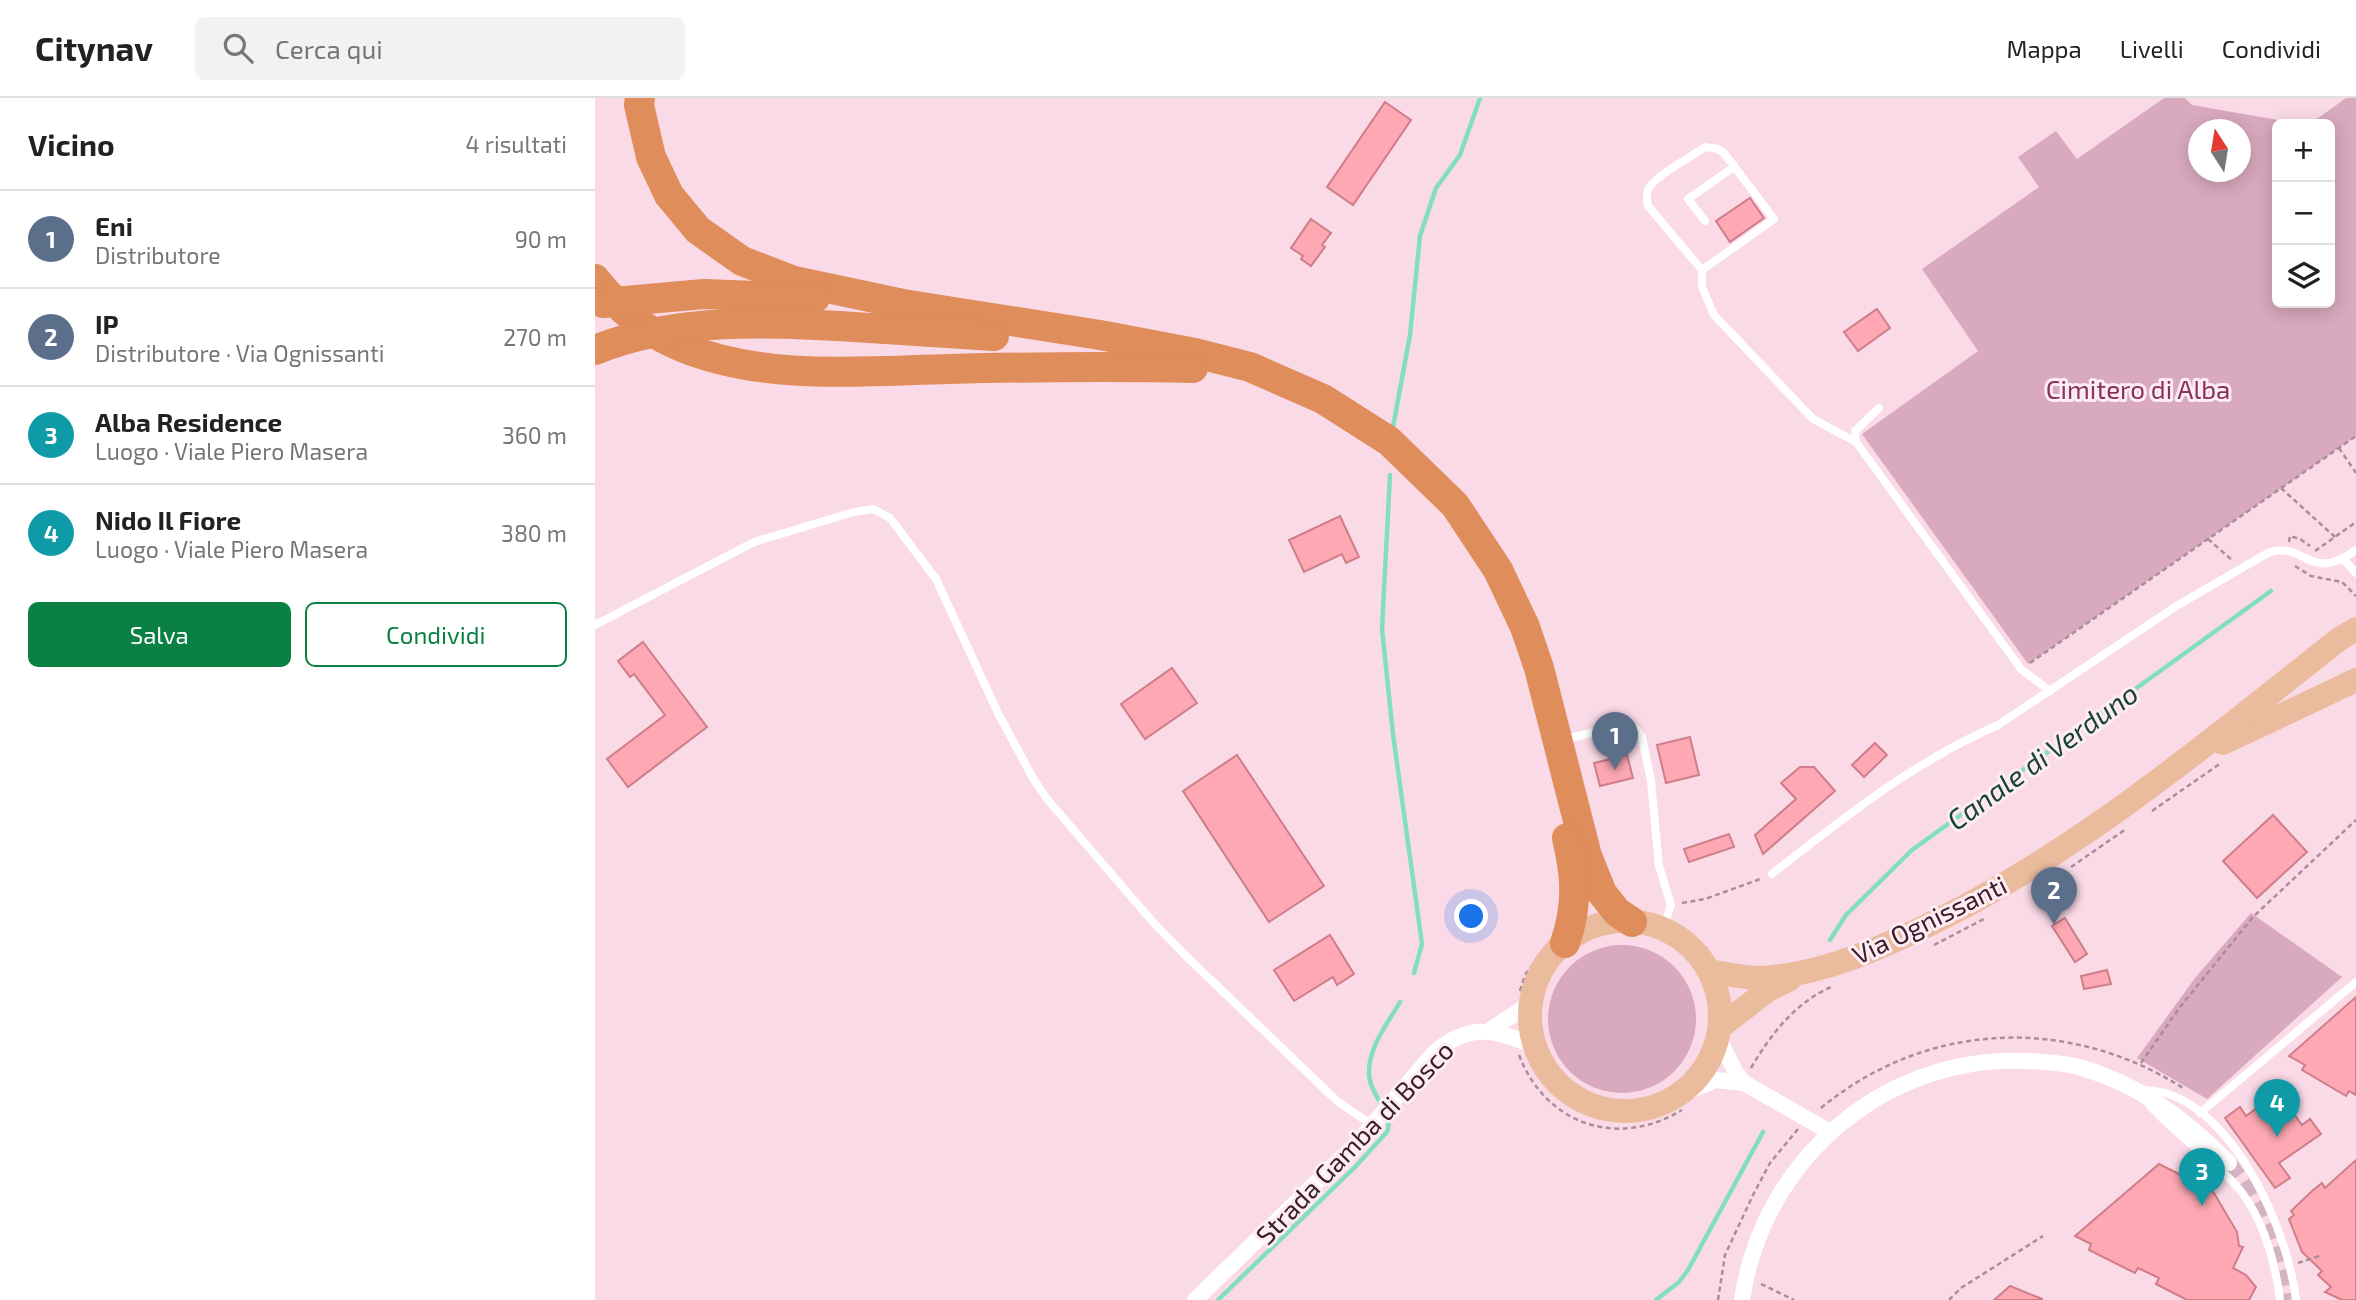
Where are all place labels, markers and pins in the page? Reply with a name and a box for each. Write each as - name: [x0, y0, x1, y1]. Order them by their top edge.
- pin: 1: [1592, 712, 1638, 770]
- pin: 2: [2031, 867, 2077, 925]
- pin: 4: [2254, 1079, 2300, 1137]
- pin: 3: [2179, 1148, 2225, 1206]

